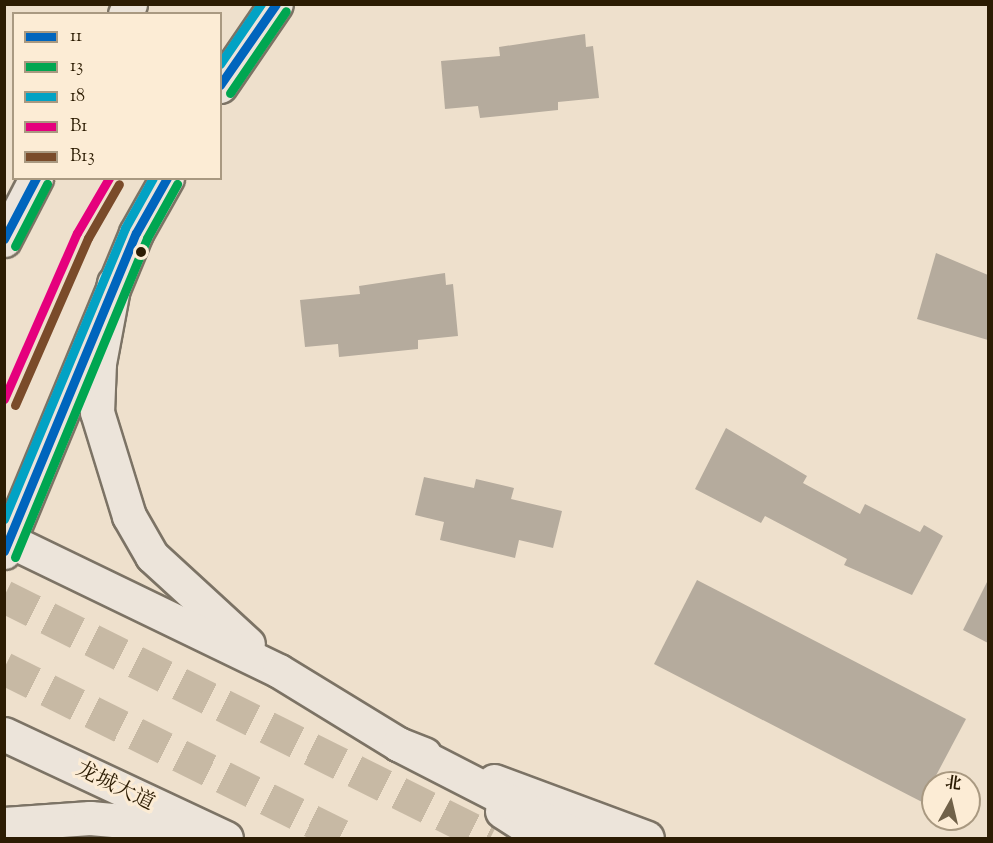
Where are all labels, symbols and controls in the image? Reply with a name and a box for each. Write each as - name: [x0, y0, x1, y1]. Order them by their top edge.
- legend: [12, 12, 222, 180]
- text: 11: [70, 24, 82, 50]
- text: 13: [70, 54, 83, 80]
- text: 18: [70, 84, 85, 110]
- text: B1: [70, 114, 87, 140]
- text: B13: [70, 144, 95, 170]
- unlabelled marker: [135, 246, 147, 258]
- street label: 龙城大道: [72, 757, 158, 817]
- north arrow: [921, 771, 981, 831]
- text: 北: [944, 772, 963, 797]

